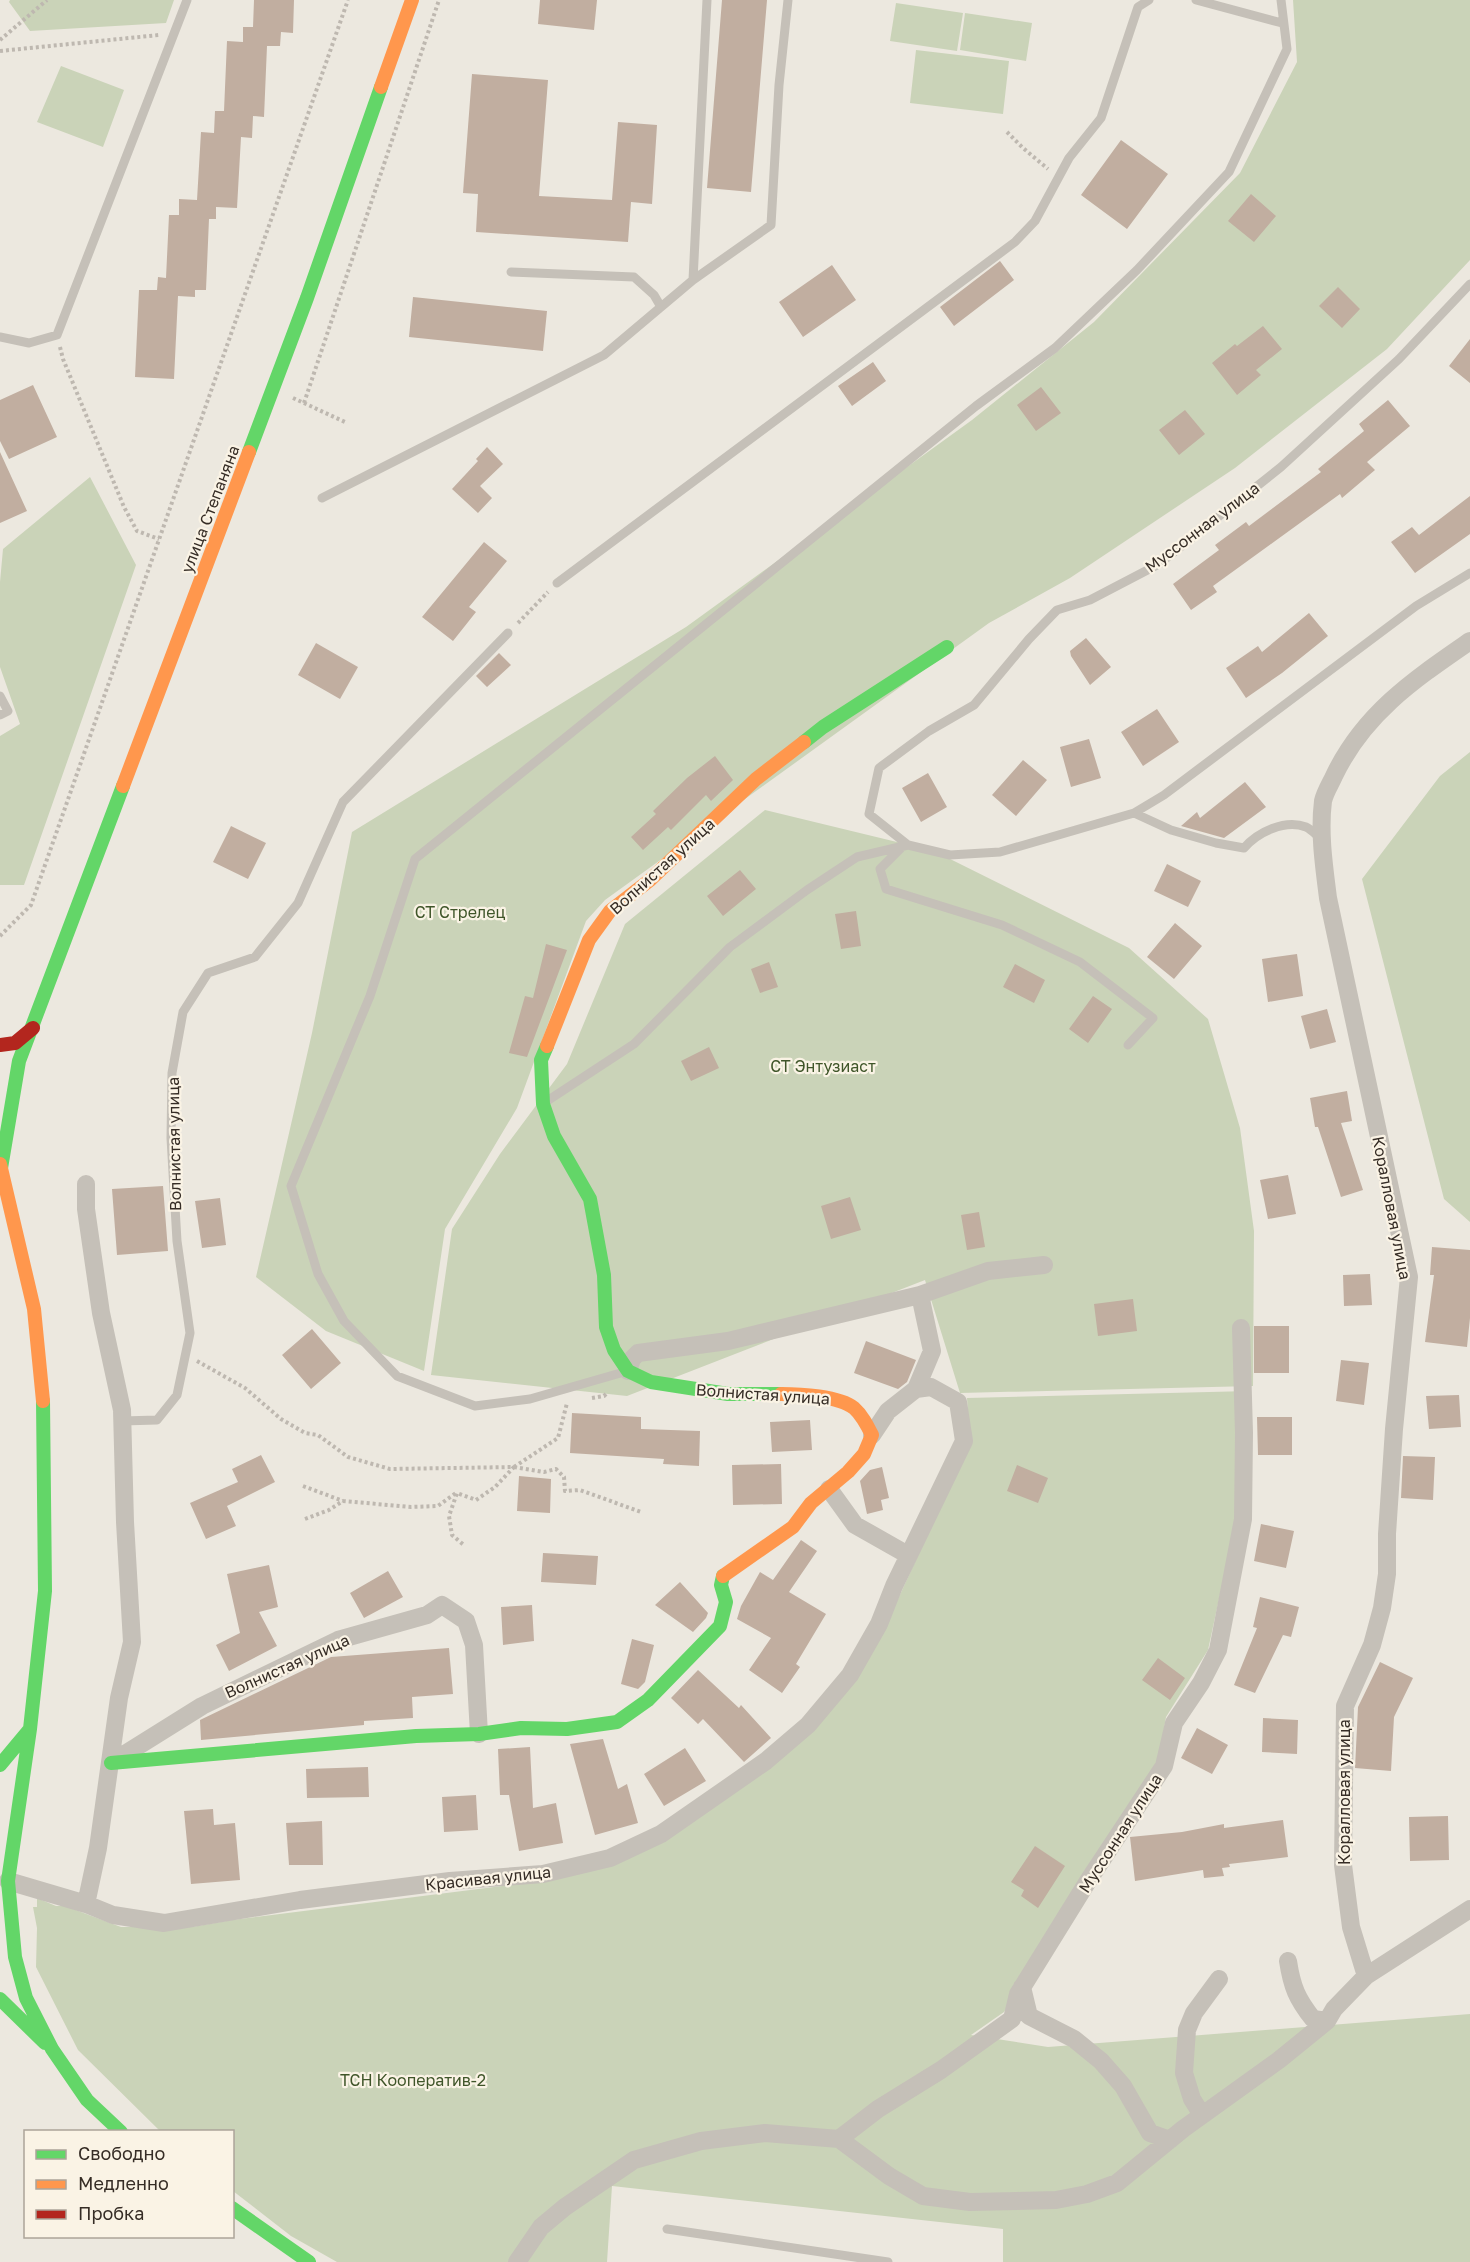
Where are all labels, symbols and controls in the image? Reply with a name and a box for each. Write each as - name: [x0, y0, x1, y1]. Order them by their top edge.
- street label: улица Степаняна: [176, 442, 244, 576]
- street label: Муссонная улица: [1141, 477, 1263, 577]
- street label: Волнистая улица: [605, 814, 719, 918]
- park label: СТ Стрелец: [415, 902, 505, 922]
- park label: СТ Энтузиаст: [770, 1056, 876, 1076]
- street label: Волнистая улица: [163, 1077, 185, 1211]
- street label: Коралловая улица: [1368, 1135, 1416, 1281]
- street label: Волнистая улица: [695, 1379, 831, 1409]
- street label: Волнистая улица: [222, 1630, 352, 1702]
- street label: Коралловая улица: [1334, 1719, 1354, 1865]
- street label: Муссонная улица: [1074, 1770, 1166, 1896]
- street label: Красивая улица: [424, 1861, 552, 1895]
- park label: ТСН Кооператив-2: [340, 2070, 486, 2090]
- legend: [24, 2130, 234, 2238]
- text: Свободно: [78, 2142, 165, 2164]
- text: Медленно: [78, 2172, 169, 2194]
- text: Пробка: [78, 2202, 144, 2224]

